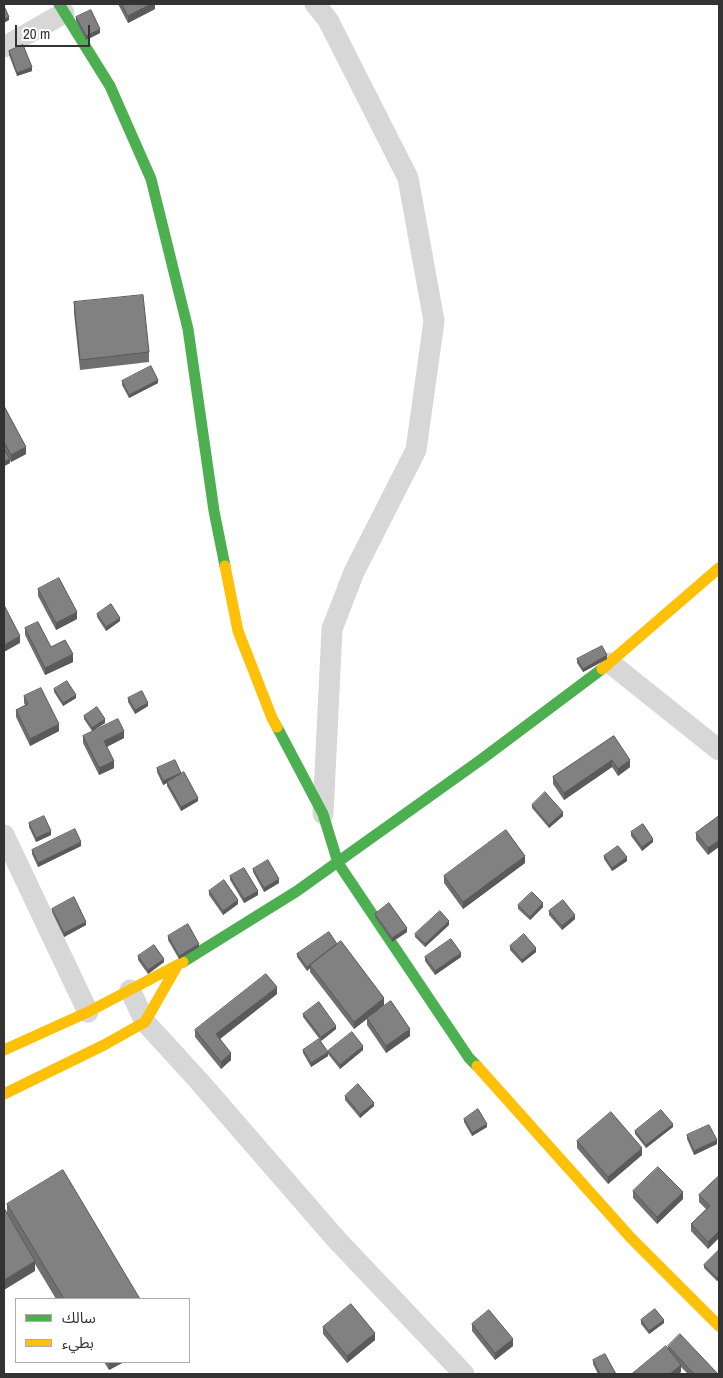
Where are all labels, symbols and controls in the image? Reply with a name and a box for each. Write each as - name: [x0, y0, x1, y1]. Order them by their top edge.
- scale bar: [18, 15, 92, 47]
- text: 20 m: [23, 23, 50, 44]
- legend: [15, 1298, 190, 1363]
- text: سالك: [62, 1307, 96, 1328]
- text: بطيء: [62, 1332, 94, 1353]

